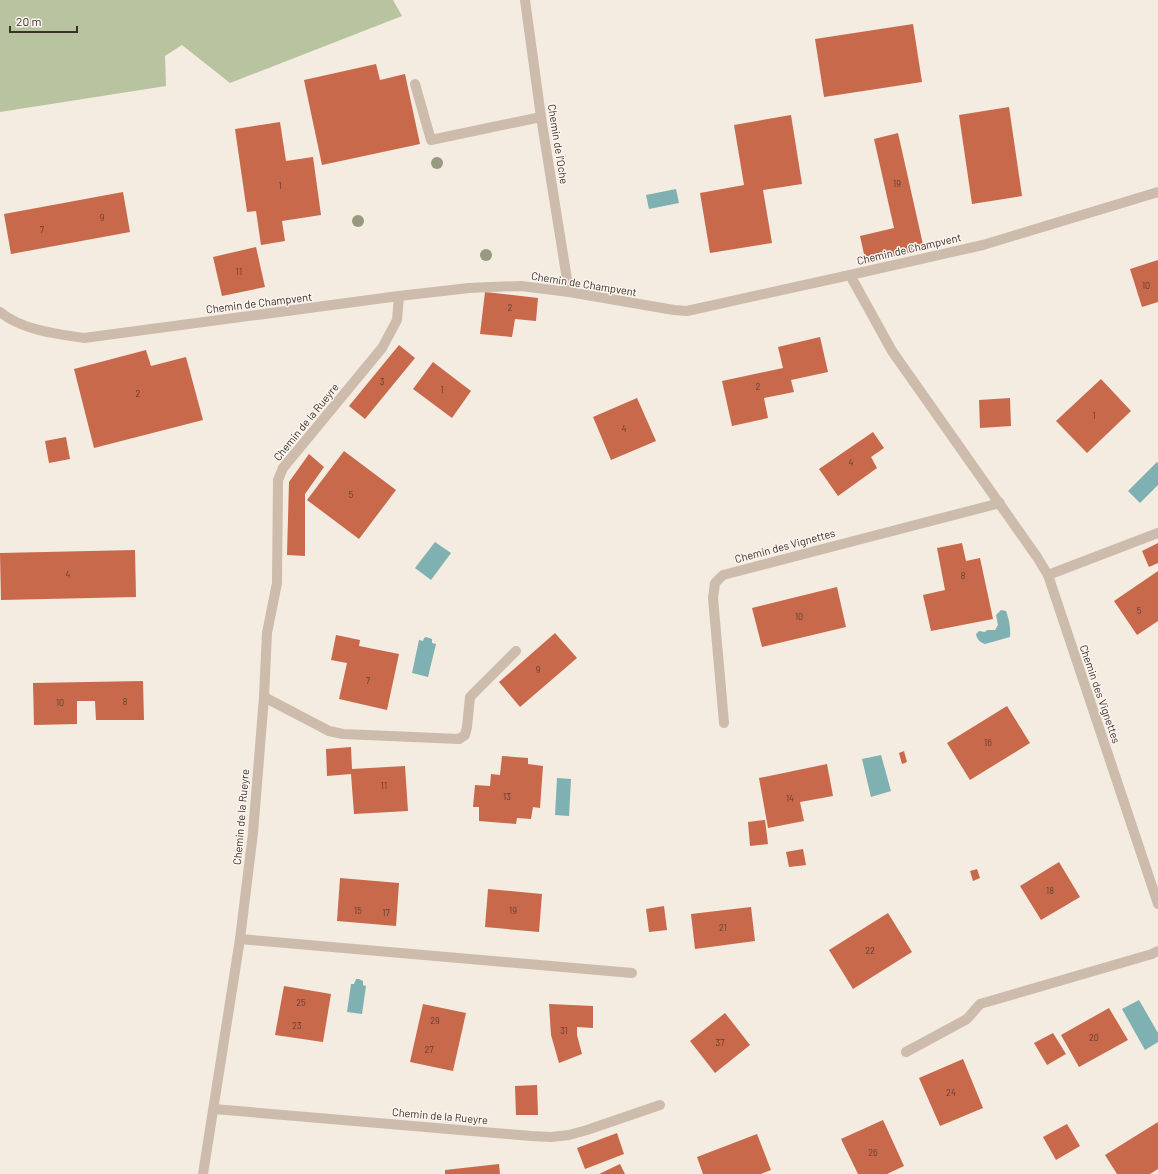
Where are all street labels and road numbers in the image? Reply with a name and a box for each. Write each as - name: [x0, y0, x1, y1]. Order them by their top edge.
- street label: Chemin de l'Oche: [546, 103, 571, 185]
- street label: Chemin de Champvent: [855, 230, 962, 267]
- street label: Chemin de Champvent: [530, 269, 638, 298]
- street label: Chemin de Champvent: [205, 290, 313, 315]
- street label: Chemin de la Rueyre: [270, 380, 341, 463]
- street label: Chemin des Vignettes: [733, 526, 836, 565]
- street label: Chemin des Vignettes: [1077, 643, 1123, 745]
- street label: Chemin de la Rueyre: [230, 768, 251, 865]
- street label: Chemin de la Rueyre: [392, 1105, 489, 1126]

